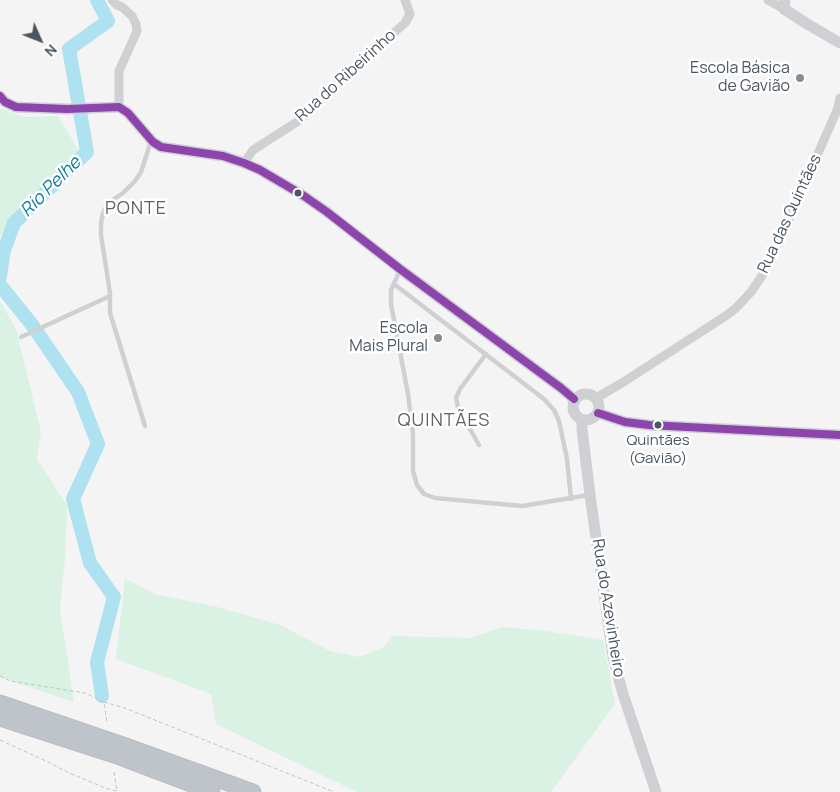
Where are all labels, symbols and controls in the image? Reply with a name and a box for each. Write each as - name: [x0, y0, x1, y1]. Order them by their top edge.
- north arrow: [15, 15, 65, 65]
- street label: Rua do Ribeirinho: [292, 26, 400, 126]
- text: N: [41, 41, 61, 61]
- place label: Escola Básica de Gavião: [690, 59, 790, 97]
- marker: Escola Básica de Gavião: [794, 72, 806, 84]
- street label: Rua das Quintães: [754, 151, 826, 277]
- water label: Rio Pelhe: [16, 152, 86, 222]
- unlabelled marker: [293, 188, 303, 198]
- district label: PONTE: [104, 198, 168, 220]
- place label: Escola Mais Plural: [349, 319, 428, 357]
- marker: Escola Mais Plural: [432, 332, 444, 344]
- district label: QUINTÃES: [397, 410, 491, 432]
- marker: Quintães (Gavião): [653, 420, 663, 430]
- place label: Quintães (Gavião): [626, 432, 690, 467]
- street label: Rua do Azevinheiro: [588, 537, 628, 679]

